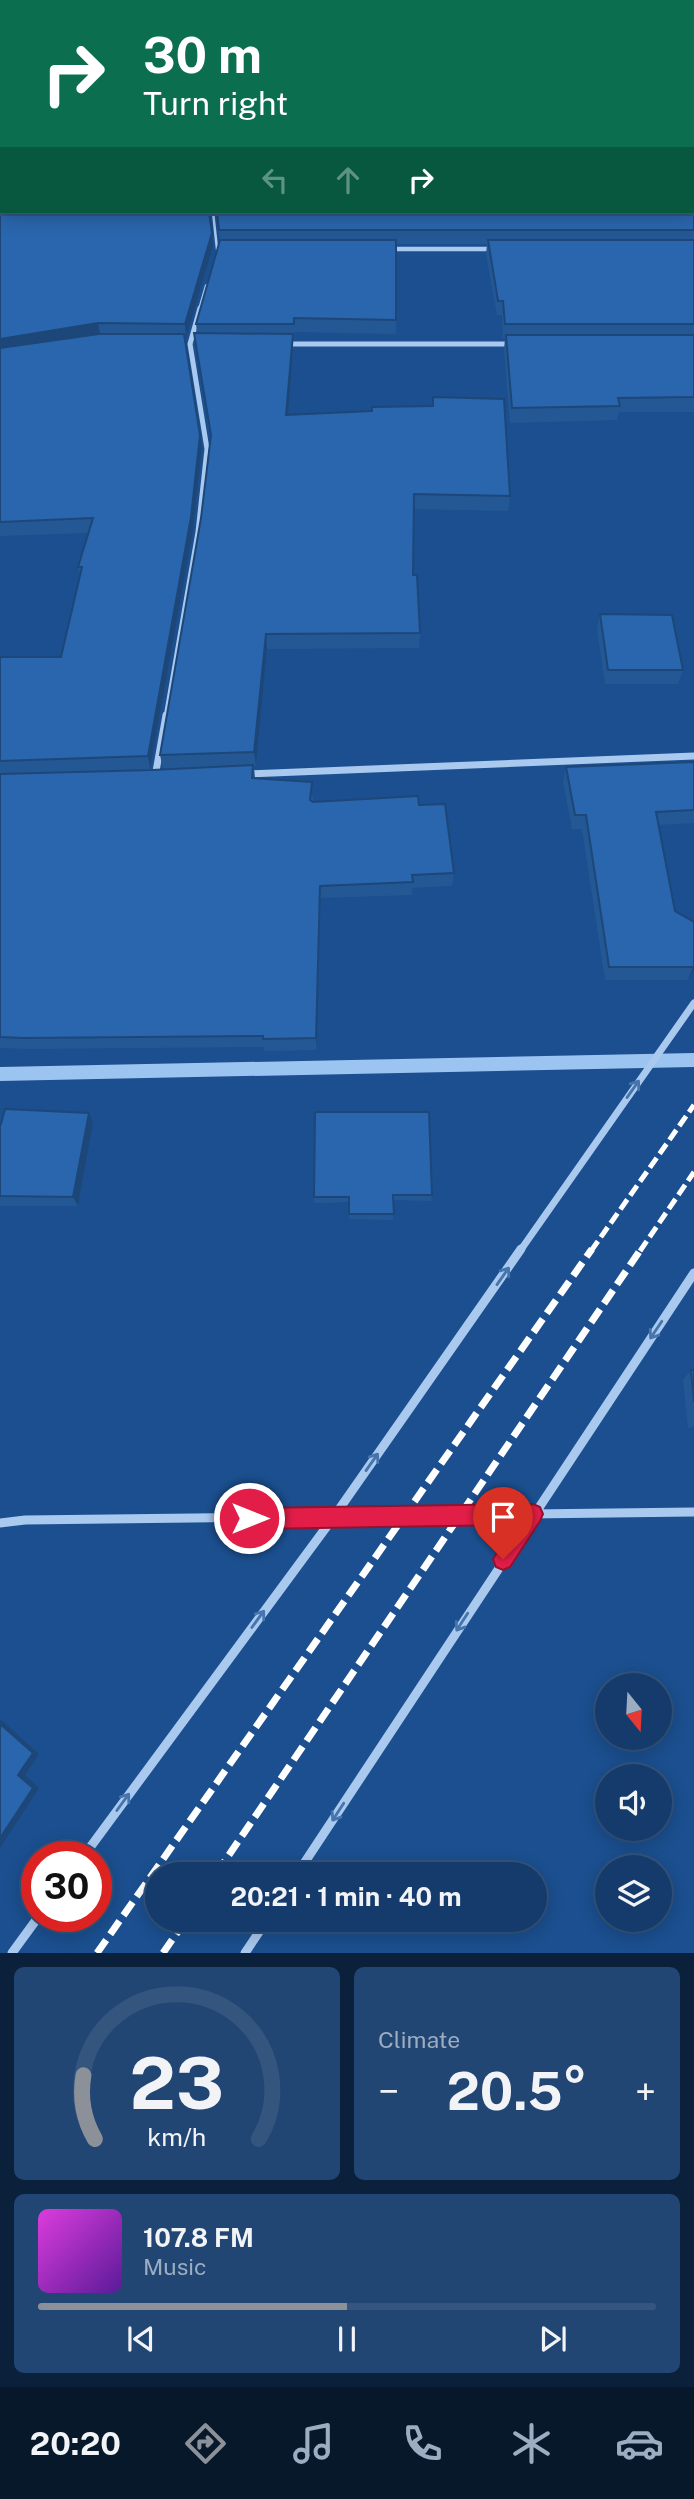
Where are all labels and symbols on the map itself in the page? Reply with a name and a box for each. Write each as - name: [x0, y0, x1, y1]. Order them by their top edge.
- one-way arrow: [626, 1080, 640, 1099]
- one-way arrow: [496, 1267, 510, 1286]
- one-way arrow: [649, 1320, 663, 1339]
- one-way arrow: [365, 1453, 379, 1472]
- position arrow: [212, 1481, 286, 1555]
- pin: [473, 1487, 533, 1559]
- one-way arrow: [251, 1610, 266, 1629]
- one-way arrow: [455, 1611, 469, 1631]
- north arrow: [595, 1673, 672, 1750]
- one-way arrow: [116, 1793, 131, 1812]
- one-way arrow: [330, 1802, 345, 1821]
- speed limit sign: 30: [21, 1841, 112, 1932]

